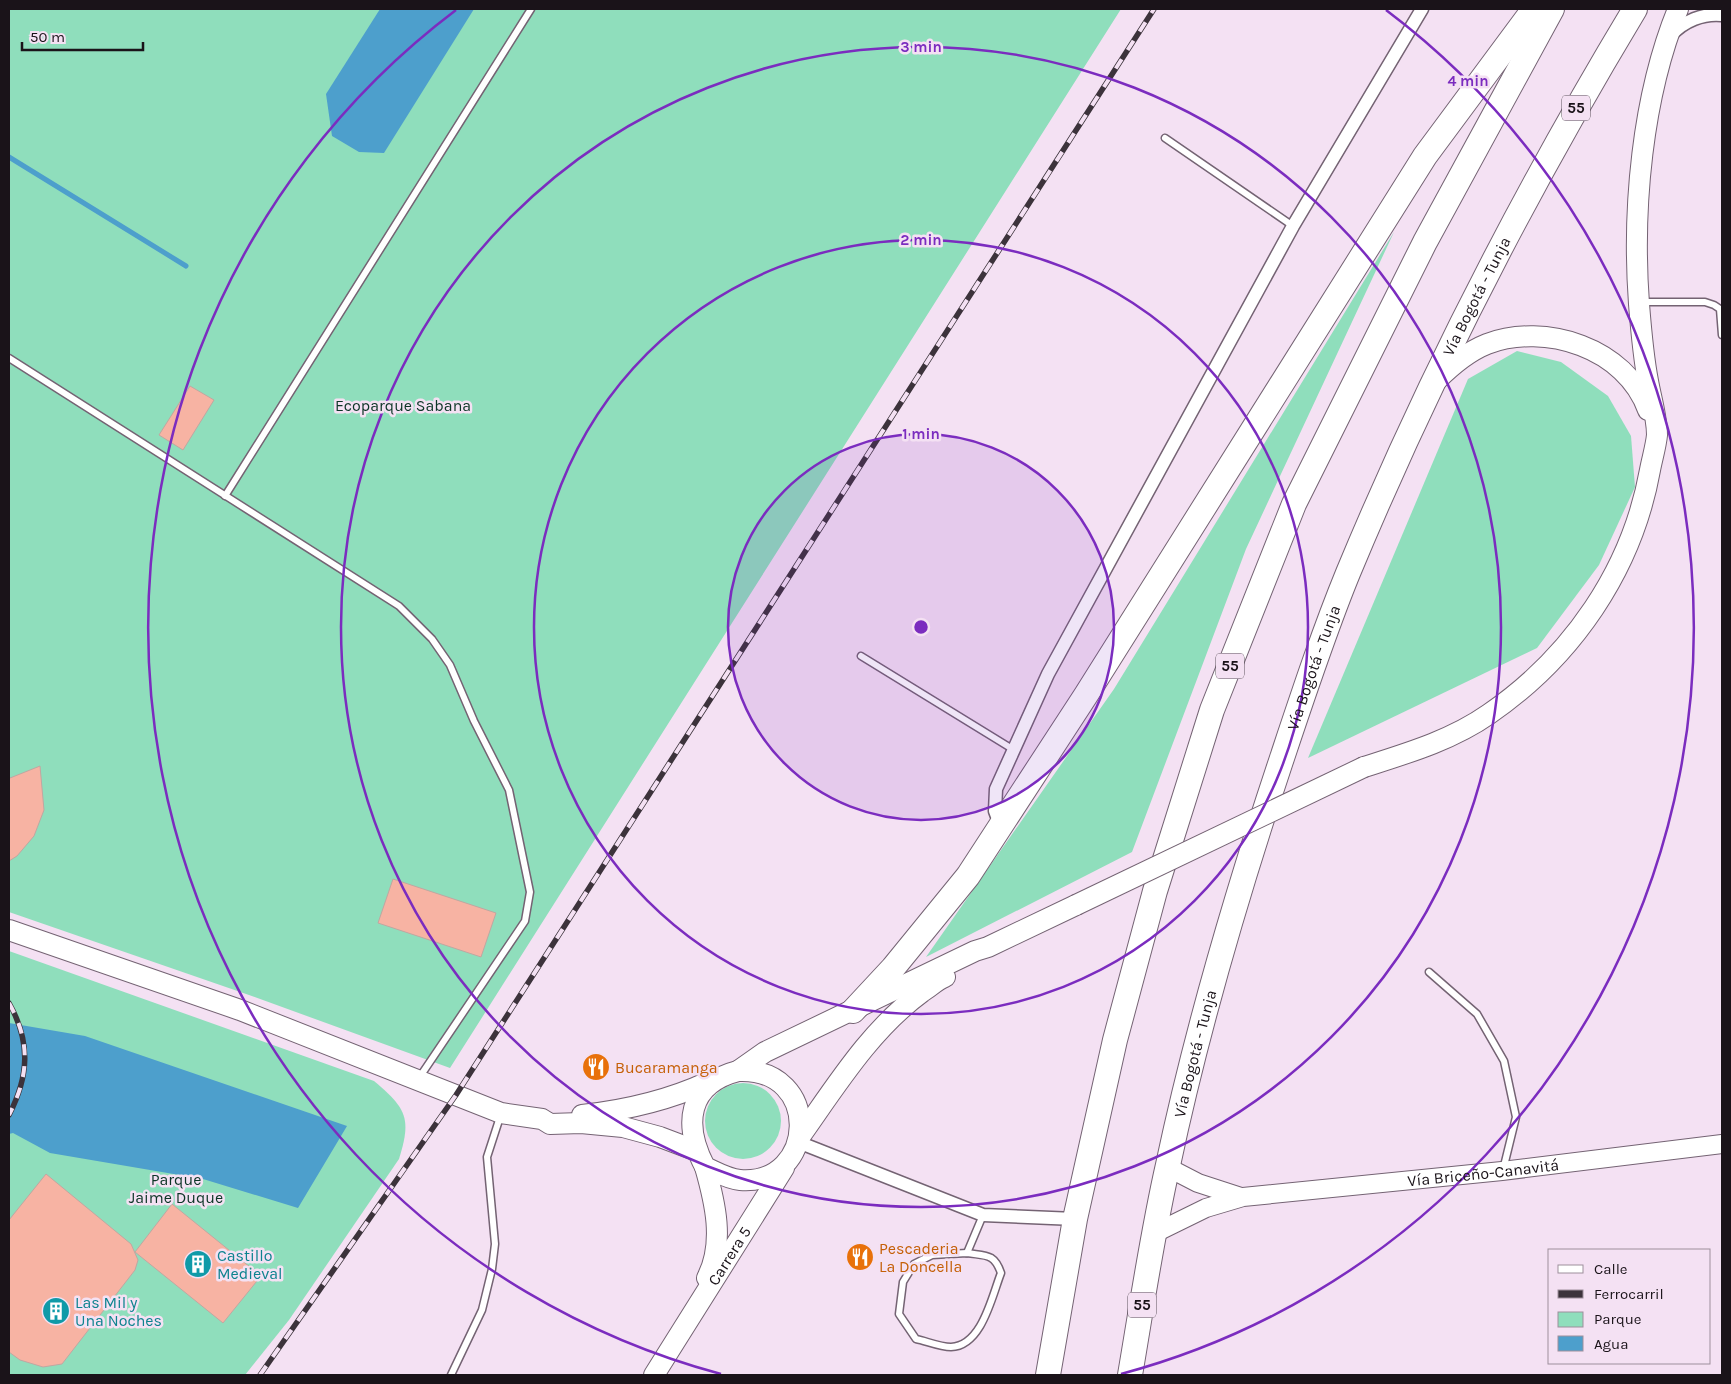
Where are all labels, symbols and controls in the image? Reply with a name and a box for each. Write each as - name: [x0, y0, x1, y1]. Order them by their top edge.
- scale bar: [22, 20, 144, 52]
- text: 50 m: [30, 28, 65, 46]
- text: 3 min: [900, 38, 942, 56]
- text: 4 min: [1447, 72, 1489, 90]
- road number: 55: [1562, 96, 1590, 120]
- text: 2 min: [900, 231, 942, 249]
- street label: Vía Bogotá - Tunja: [1438, 233, 1514, 359]
- park label: Ecoparque Sabana: [335, 396, 471, 415]
- text: 1 min: [902, 425, 940, 443]
- street label: Vía Bogotá - Tunja: [1282, 602, 1344, 732]
- centre of rings: [912, 618, 930, 636]
- road number: 55: [1216, 654, 1244, 678]
- street label: Vía Bogotá - Tunja: [1169, 988, 1220, 1119]
- restaurant icon: Bucaramanga: [581, 1052, 611, 1082]
- place label: Bucaramanga: [615, 1058, 718, 1077]
- street label: Vía Briceño-Canavitá: [1407, 1155, 1560, 1190]
- park label: Parque Jaime Duque: [129, 1170, 223, 1207]
- street label: Carrera 5: [703, 1223, 755, 1289]
- place label: Pescaderia La Doncella: [879, 1239, 962, 1276]
- restaurant icon: Pescaderia La Doncella: [845, 1242, 875, 1272]
- place label: Castillo Medieval: [217, 1246, 283, 1283]
- building icon: Castillo Medieval: [183, 1249, 213, 1279]
- legend: [1548, 1249, 1711, 1364]
- text: Calle: [1594, 1260, 1628, 1278]
- text: Ferrocarril: [1594, 1285, 1664, 1303]
- road number: 55: [1128, 1292, 1156, 1318]
- place label: Las Mil y Una Noches: [75, 1293, 162, 1330]
- building icon: Las Mil y Una Noches: [41, 1296, 71, 1326]
- text: Parque: [1594, 1310, 1642, 1328]
- text: Agua: [1594, 1335, 1628, 1353]

